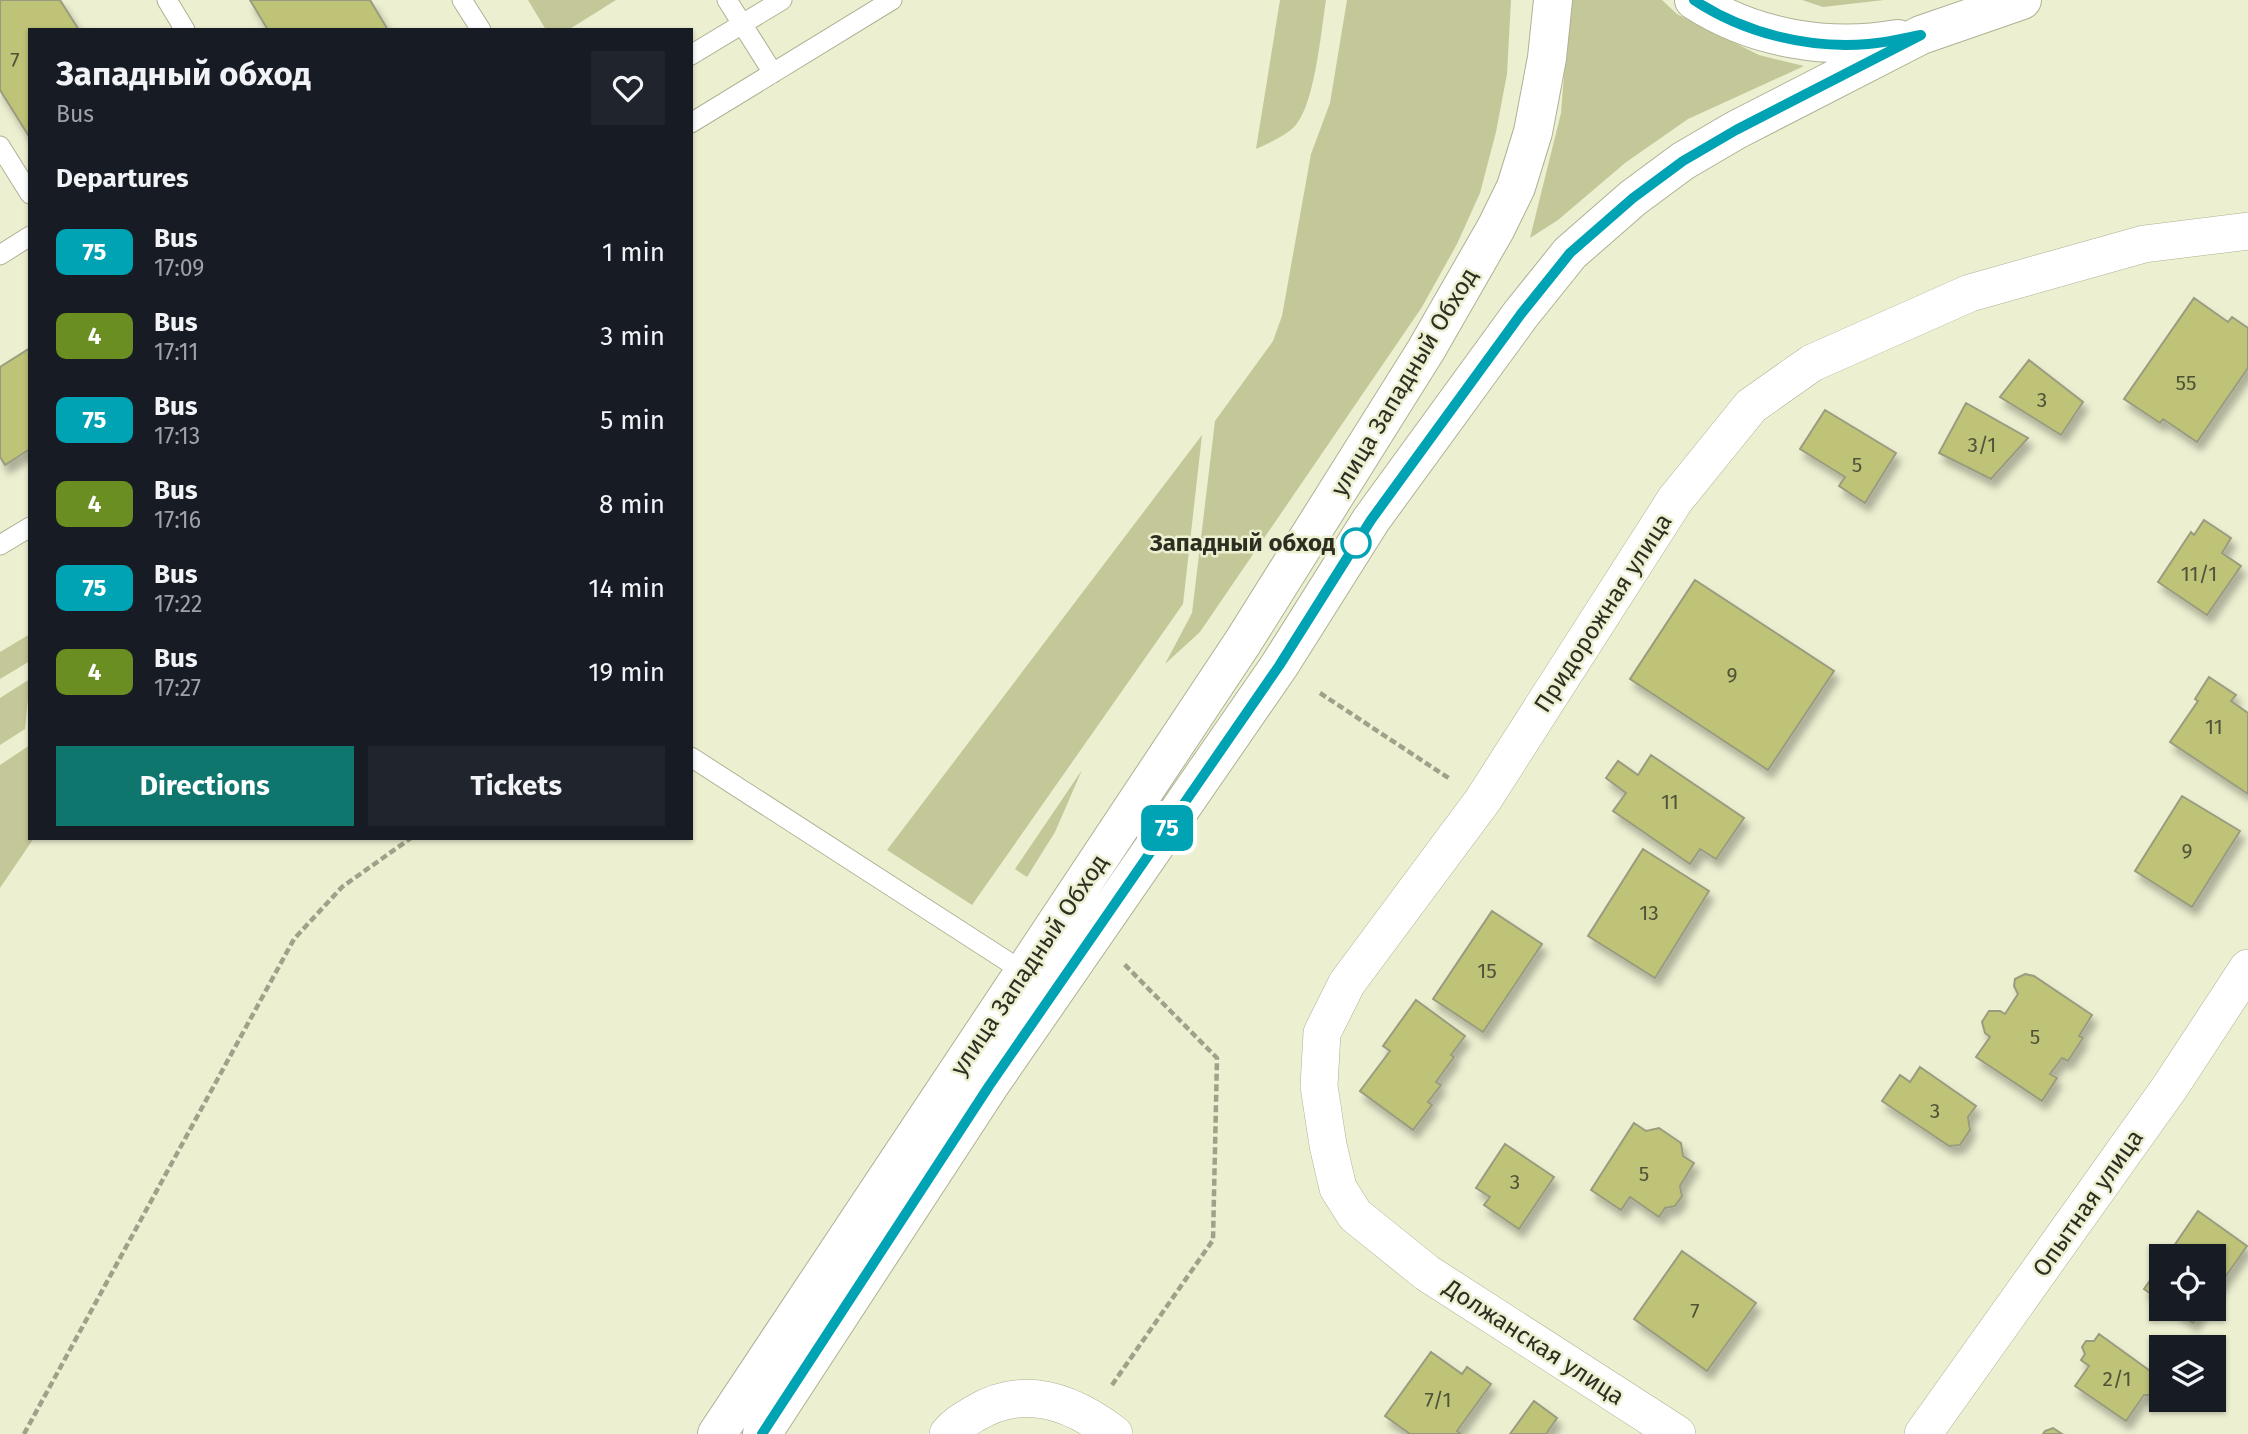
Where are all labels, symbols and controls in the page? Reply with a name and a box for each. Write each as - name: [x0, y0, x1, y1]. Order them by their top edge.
- house number: 7: [10, 47, 20, 73]
- button: heart: [591, 51, 665, 125]
- text: Западный обход: [56, 54, 311, 94]
- text: Bus: [56, 100, 94, 128]
- text: Departures: [56, 163, 189, 194]
- text: Bus: [154, 223, 197, 254]
- text: 1 min: [602, 237, 665, 268]
- text: 75: [83, 238, 106, 266]
- text: 17:09: [154, 254, 204, 282]
- street label: улица Западный Обход: [1325, 263, 1483, 501]
- text: Bus: [154, 307, 197, 338]
- text: 3 min: [600, 321, 665, 352]
- text: 4: [88, 322, 101, 350]
- text: 17:11: [154, 338, 198, 366]
- house number: 55: [2176, 370, 2196, 396]
- house number: 3: [2037, 387, 2047, 413]
- text: Bus: [154, 391, 197, 422]
- text: 5 min: [600, 405, 665, 436]
- text: 75: [83, 406, 106, 434]
- text: 17:13: [154, 422, 200, 450]
- house number: 3/1: [1968, 432, 1996, 458]
- house number: 5: [1852, 452, 1862, 478]
- text: Bus: [154, 475, 197, 506]
- text: 8 min: [599, 489, 665, 520]
- text: 4: [88, 490, 101, 518]
- text: 17:16: [154, 506, 201, 534]
- street label: Придорожная улица: [1528, 508, 1678, 718]
- marker: Западный обход: [1341, 528, 1371, 558]
- place label: Западный обход: [1149, 529, 1336, 557]
- text: Bus: [154, 559, 197, 590]
- house number: 11/1: [2181, 561, 2217, 587]
- text: 14 min: [588, 573, 665, 604]
- text: 75: [83, 574, 106, 602]
- text: 17:22: [154, 590, 202, 618]
- text: Bus: [154, 643, 197, 674]
- text: 19 min: [588, 657, 665, 688]
- text: 4: [88, 658, 101, 686]
- house number: 9: [1726, 662, 1738, 688]
- text: 17:27: [154, 674, 201, 702]
- house number: 11: [2205, 714, 2223, 740]
- button: Directions: [56, 746, 354, 826]
- button: Tickets: [368, 746, 665, 826]
- house number: 11: [1661, 789, 1679, 815]
- line badge: 75: [1136, 805, 1198, 851]
- text: 75: [1155, 814, 1179, 842]
- house number: 9: [2181, 838, 2193, 864]
- street label: улица Западный Обход: [944, 849, 1114, 1081]
- house number: 13: [1639, 900, 1659, 926]
- house number: 15: [1477, 958, 1497, 984]
- house number: 5: [2030, 1024, 2040, 1050]
- house number: 3: [1930, 1098, 1940, 1124]
- street label: Опытная улица: [2027, 1124, 2149, 1282]
- house number: 5: [1639, 1161, 1649, 1187]
- house number: 3: [1510, 1169, 1520, 1195]
- map controls: [2149, 1244, 2226, 1412]
- button: locate: [2149, 1244, 2226, 1321]
- street label: Должанская улица: [1438, 1273, 1629, 1411]
- house number: 7: [1690, 1298, 1700, 1324]
- button: layers: [2149, 1335, 2226, 1412]
- house number: 2/1: [2102, 1366, 2132, 1392]
- house number: 7/1: [1424, 1387, 1452, 1413]

